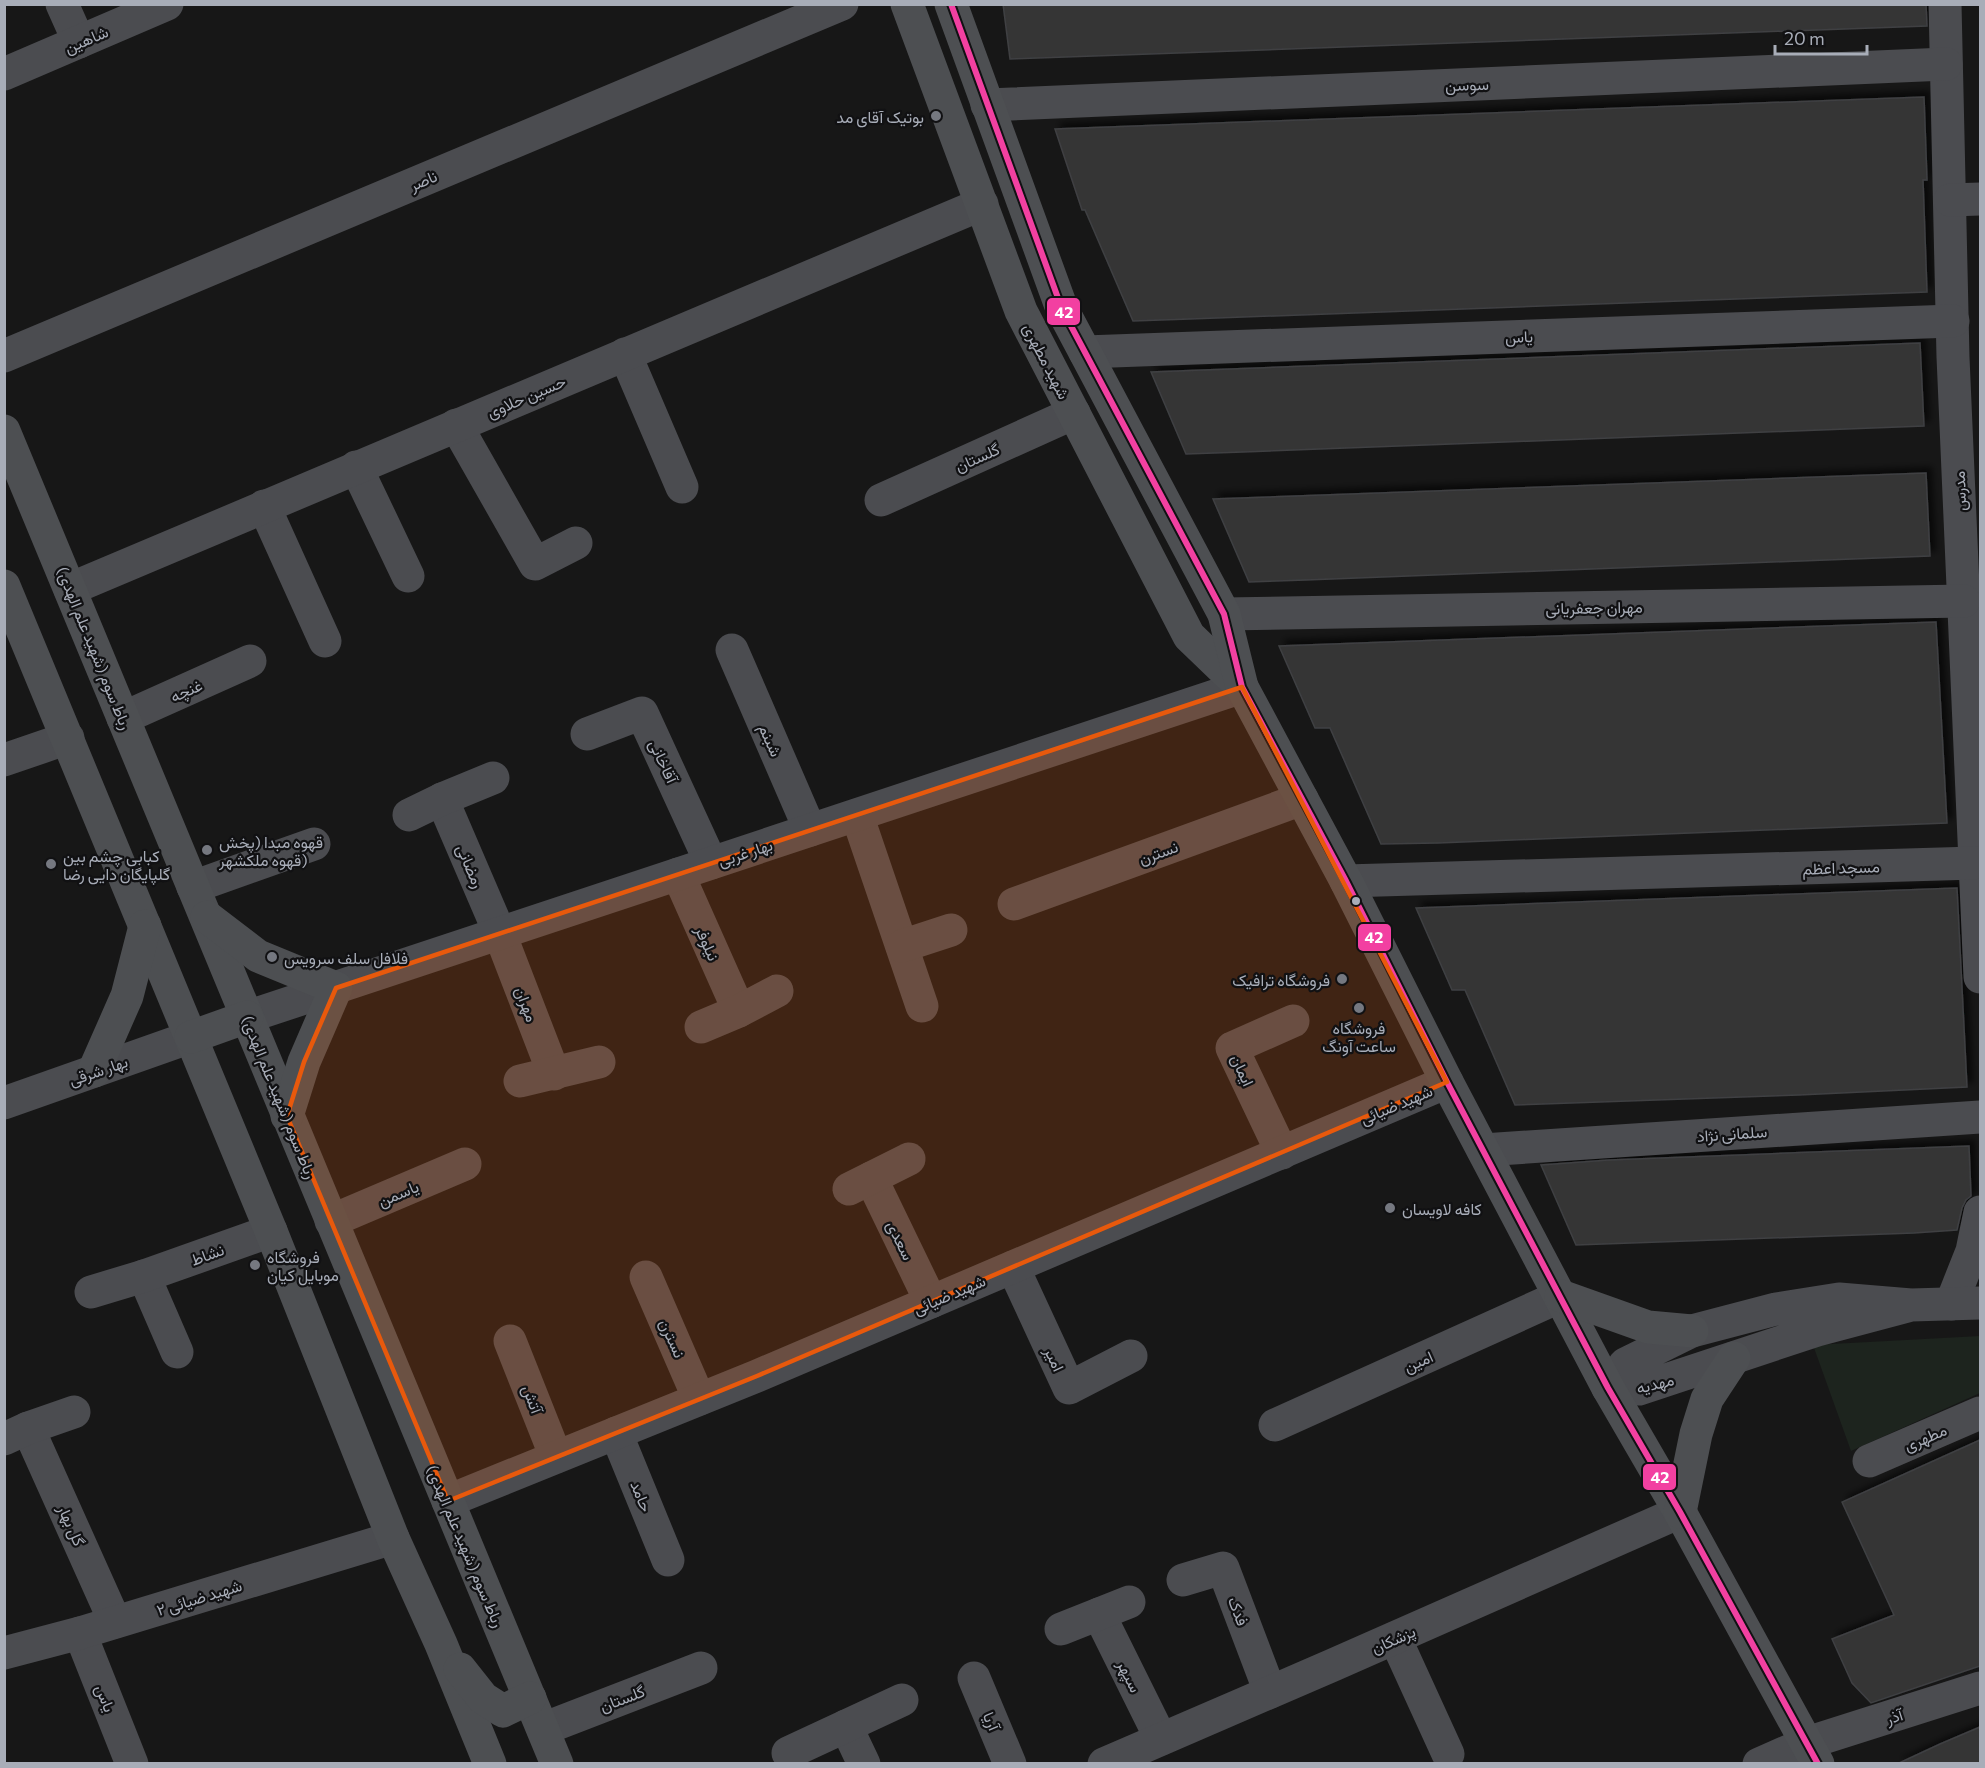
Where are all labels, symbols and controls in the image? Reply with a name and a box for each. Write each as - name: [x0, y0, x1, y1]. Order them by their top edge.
- scale bar: [1775, 18, 1866, 56]
- street label: شاهین: [61, 21, 112, 59]
- text: 20 m: [1784, 27, 1825, 49]
- street label: سوسن: [1445, 74, 1489, 96]
- place label: بوتیک آقای مد: [836, 107, 924, 128]
- marker: بوتیک آقای مد: [929, 109, 943, 123]
- street label: ناصر: [405, 166, 441, 197]
- line badge: 42: [1046, 297, 1081, 326]
- text: 42: [1055, 302, 1073, 321]
- street label: شهید مطهری: [1018, 320, 1074, 403]
- street label: یاس: [1505, 326, 1533, 348]
- street label: حسین حلاوی: [484, 371, 569, 423]
- street label: گلستان: [952, 439, 1003, 476]
- street label: مدرس: [1949, 471, 1971, 511]
- street label: رباط سوم (شهید علم الهدی): [52, 564, 136, 733]
- street label: مهران جعفریانی: [1545, 597, 1643, 619]
- street label: غنچه: [167, 675, 206, 708]
- street label: شبنم: [754, 721, 787, 760]
- street label: آقاخانی: [644, 736, 683, 788]
- place label: قهوه مبدا (پخش قهوه ملکشهر): [218, 832, 323, 871]
- street label: بهار غربی: [715, 834, 775, 872]
- street label: نسترن: [1136, 836, 1181, 870]
- street label: رمضانی: [451, 841, 489, 892]
- marker: قهوه مبدا (پخش قهوه ملکشهر): [200, 843, 214, 857]
- place label: کبابی چشم بین گلپایگان دایی رضا: [63, 846, 170, 886]
- street label: مسجد اعظم: [1802, 856, 1880, 880]
- marker: کبابی چشم بین گلپایگان دایی رضا: [44, 857, 58, 871]
- unlabelled marker: [1350, 895, 1362, 907]
- street label: نیلوفر: [690, 922, 724, 964]
- line badge: 42: [1357, 923, 1392, 952]
- text: 42: [1365, 927, 1383, 946]
- place label: فلافل سلف سرویس: [284, 948, 408, 969]
- marker: فلافل سلف سرویس: [265, 950, 279, 964]
- place label: فروشگاه ترافیک: [1232, 970, 1330, 991]
- marker: فروشگاه ترافیک: [1335, 972, 1349, 986]
- street label: مهران: [510, 984, 542, 1025]
- marker: فروشگاه ساعت آونگ: [1352, 1001, 1366, 1015]
- street label: رباط سوم (شهید علم الهدی): [237, 1013, 321, 1182]
- place label: فروشگاه ساعت آونگ: [1322, 1018, 1396, 1057]
- street label: بهار شرقی: [66, 1051, 131, 1091]
- street label: ایمان: [1227, 1051, 1259, 1089]
- street label: شهید ضیائی: [1357, 1080, 1436, 1130]
- street label: سلمانی نژاد: [1696, 1121, 1768, 1147]
- street label: یاسمن: [375, 1176, 422, 1212]
- place label: کافه لاویسان: [1402, 1199, 1482, 1220]
- marker: کافه لاویسان: [1383, 1201, 1397, 1215]
- street label: سعدی: [882, 1217, 919, 1264]
- street label: نشاط: [188, 1239, 226, 1269]
- place label: فروشگاه موبایل کیان: [267, 1247, 339, 1286]
- marker: فروشگاه موبایل کیان: [248, 1258, 262, 1272]
- street label: شهید ضیائی: [910, 1270, 989, 1320]
- street label: نسترن: [654, 1316, 690, 1361]
- street label: امیر: [1039, 1343, 1069, 1375]
- street label: امین: [1400, 1346, 1436, 1378]
- street label: مهدیه: [1634, 1369, 1676, 1399]
- street label: آتش: [517, 1382, 548, 1418]
- street label: مطهری: [1901, 1420, 1950, 1456]
- street label: رباط سوم (شهید علم الهدی): [421, 1462, 509, 1631]
- line badge: 42: [1642, 1463, 1677, 1491]
- text: 42: [1651, 1467, 1669, 1486]
- street label: حامد: [627, 1478, 657, 1515]
- street label: گل بهار: [52, 1500, 89, 1549]
- street label: شهید ضیائی ۲: [154, 1575, 244, 1621]
- street label: فدک: [1225, 1594, 1253, 1628]
- street label: پزشکان: [1368, 1621, 1419, 1660]
- street label: سپهر: [1111, 1656, 1146, 1697]
- street label: یاس: [90, 1681, 120, 1715]
- street label: گلستان: [597, 1681, 648, 1716]
- street label: آذر: [1882, 1704, 1907, 1730]
- street label: آریا: [978, 1709, 1005, 1735]

